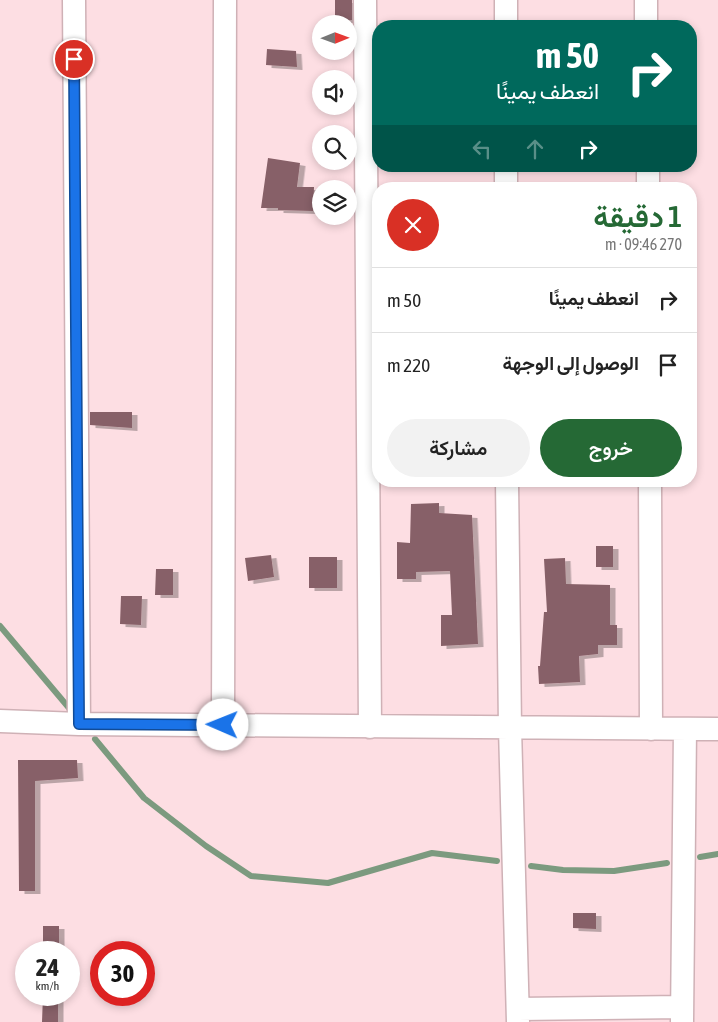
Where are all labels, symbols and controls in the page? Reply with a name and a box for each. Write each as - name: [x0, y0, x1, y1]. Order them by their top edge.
- north arrow: [312, 15, 358, 60]
- map controls: [312, 15, 357, 225]
- text: 50 m: [536, 35, 599, 75]
- pin: [53, 38, 95, 80]
- icon: right: [617, 40, 682, 105]
- icon: arrive: [60, 45, 88, 73]
- button: sound: [312, 70, 357, 115]
- text: انعطف يمينًا: [496, 78, 599, 104]
- button: search: [312, 125, 357, 170]
- icon: left: [468, 135, 496, 163]
- icon: ahead: [521, 135, 549, 163]
- icon: right: [574, 135, 602, 163]
- button: layers: [312, 180, 357, 225]
- button: close: [387, 199, 439, 251]
- text: 1 دقيقة: [593, 199, 682, 233]
- text: 270 m · 09:46: [605, 235, 682, 253]
- icon: right: [654, 286, 682, 314]
- text: انعطف يمينًا: [549, 287, 639, 309]
- text: 50 m: [387, 289, 421, 311]
- icon: arrive: [654, 351, 682, 379]
- text: الوصول إلى الوجهة: [502, 352, 639, 374]
- text: 220 m: [387, 354, 430, 376]
- button: مشاركة: [387, 419, 530, 477]
- button: خروج: [540, 419, 682, 477]
- position arrow: [196, 698, 248, 750]
- speed limit sign: 30: [90, 941, 155, 1006]
- text: 24: [36, 953, 59, 981]
- text: km/h: [36, 979, 59, 993]

